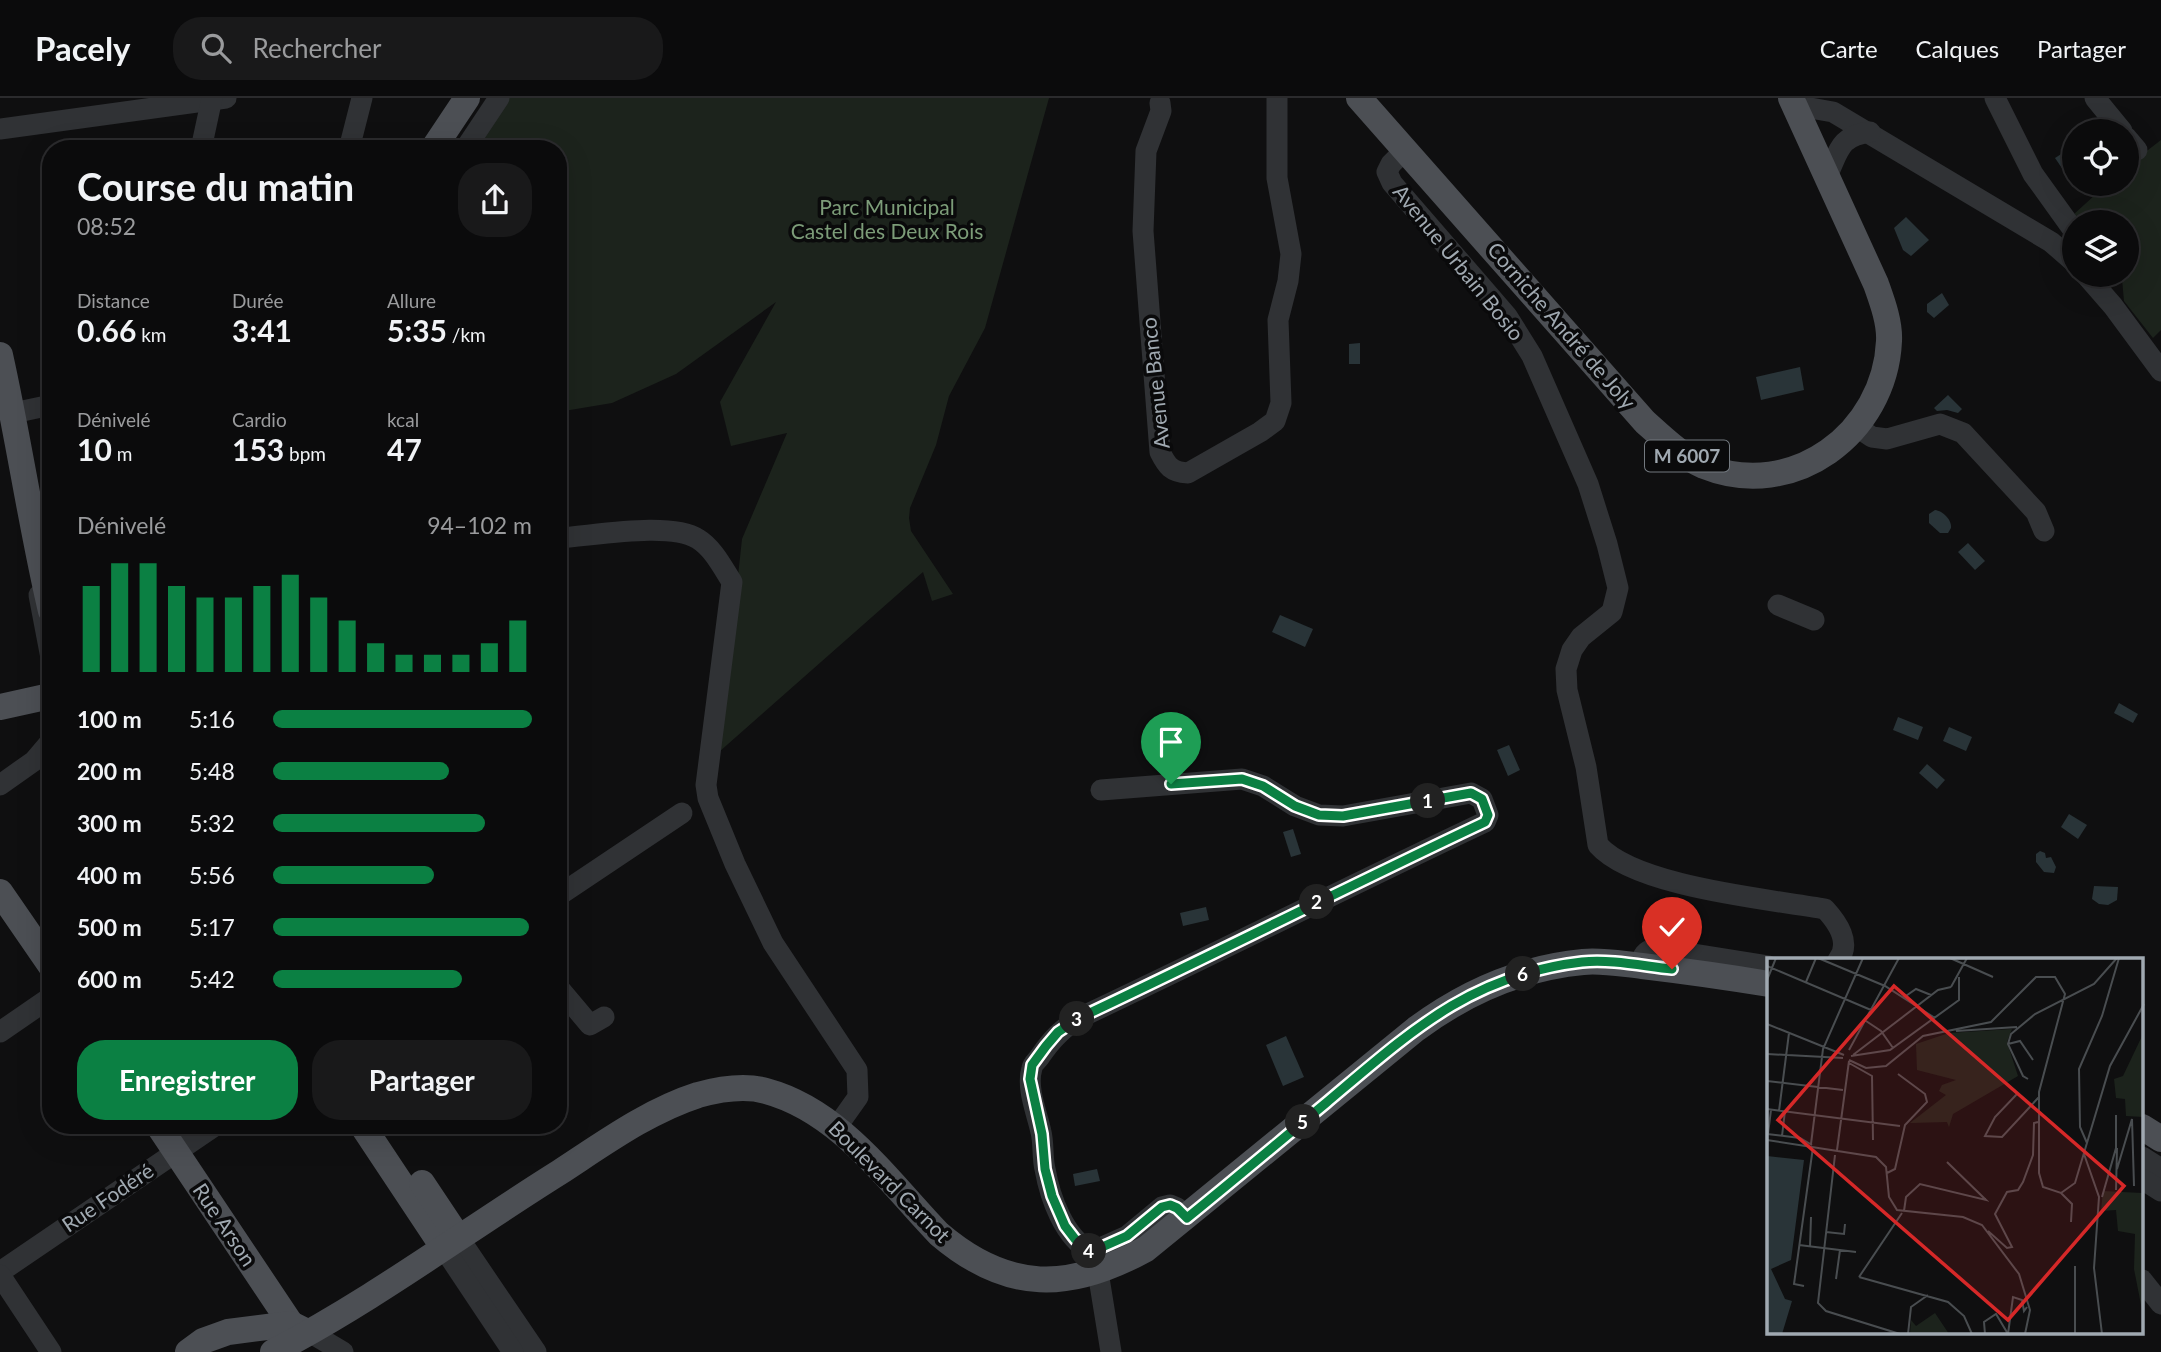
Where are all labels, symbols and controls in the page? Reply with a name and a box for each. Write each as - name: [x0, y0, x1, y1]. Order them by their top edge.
- search box: [173, 17, 663, 80]
- text: Pacely: [35, 28, 131, 68]
- icon: search: [197, 29, 235, 67]
- text: Rechercher: [253, 32, 381, 64]
- text: Carte: [1820, 34, 1878, 63]
- text: Calques: [1916, 34, 1999, 63]
- text: Partager: [2037, 34, 2126, 63]
- map controls: [2062, 119, 2139, 287]
- button: locate: [2062, 119, 2139, 196]
- text: Course du matin: [77, 163, 354, 209]
- button: share: [458, 163, 532, 237]
- street label: Avenue Urbain Bosio: [1389, 179, 1530, 345]
- park label: Parc Municipal Castel des Deux Rois: [791, 194, 983, 243]
- button: layers: [2062, 210, 2139, 287]
- text: 08:52: [77, 212, 136, 240]
- street label: Corniche André de Joly: [1483, 237, 1641, 414]
- text: Distance: [77, 289, 150, 312]
- text: Durée: [232, 289, 283, 312]
- text: Allure: [387, 289, 436, 312]
- text: 0.66: [77, 312, 136, 348]
- text: 3:41: [232, 312, 292, 348]
- text: 5:35: [387, 312, 447, 348]
- street label: Avenue Banco: [1135, 316, 1174, 450]
- text: km: [136, 323, 166, 346]
- text: /km: [447, 323, 486, 346]
- text: Dénivelé: [77, 408, 151, 431]
- text: Cardio: [232, 408, 287, 431]
- text: kcal: [387, 408, 419, 431]
- text: 10: [77, 431, 112, 467]
- text: 153: [232, 431, 284, 467]
- text: 47: [387, 431, 422, 467]
- road number: M 6007: [1645, 440, 1729, 472]
- text: m: [112, 442, 132, 465]
- text: bpm: [284, 442, 326, 465]
- text: Dénivelé: [77, 511, 166, 539]
- text: 94–102 m: [427, 511, 532, 539]
- text: 100 m: [77, 705, 142, 733]
- text: 5:16: [189, 705, 235, 733]
- pin: [1141, 712, 1201, 784]
- icon: arrive: [1152, 723, 1190, 761]
- text: 200 m: [77, 757, 142, 785]
- text: 5:48: [189, 757, 235, 785]
- pin: 1: [1410, 784, 1446, 818]
- text: 1: [1422, 789, 1433, 812]
- text: 300 m: [77, 809, 142, 837]
- text: 5:32: [189, 809, 235, 837]
- text: 400 m: [77, 861, 142, 889]
- text: 5:56: [189, 861, 235, 889]
- pin: 2: [1300, 884, 1334, 920]
- text: 2: [1311, 890, 1322, 913]
- pin: [1642, 897, 1702, 969]
- icon: check: [1653, 908, 1691, 946]
- text: 500 m: [77, 913, 142, 941]
- text: 5:17: [189, 913, 235, 941]
- pin: 6: [1506, 956, 1540, 992]
- inset map: [1767, 958, 2144, 1334]
- text: 6: [1517, 962, 1528, 985]
- text: 600 m: [77, 965, 142, 993]
- text: 5:42: [189, 965, 235, 993]
- pin: 3: [1060, 1002, 1094, 1037]
- text: 3: [1071, 1007, 1082, 1030]
- button: Enregistrer: [77, 1040, 298, 1120]
- button: Partager: [312, 1040, 532, 1120]
- pin: 5: [1286, 1104, 1320, 1140]
- text: 5: [1297, 1110, 1308, 1133]
- street label: Boulevard Carnot: [824, 1115, 956, 1247]
- street label: Rue Fodéré: [57, 1157, 158, 1236]
- street label: Rue Arson: [188, 1178, 262, 1270]
- pin: 4: [1072, 1234, 1106, 1268]
- text: 4: [1083, 1239, 1094, 1262]

